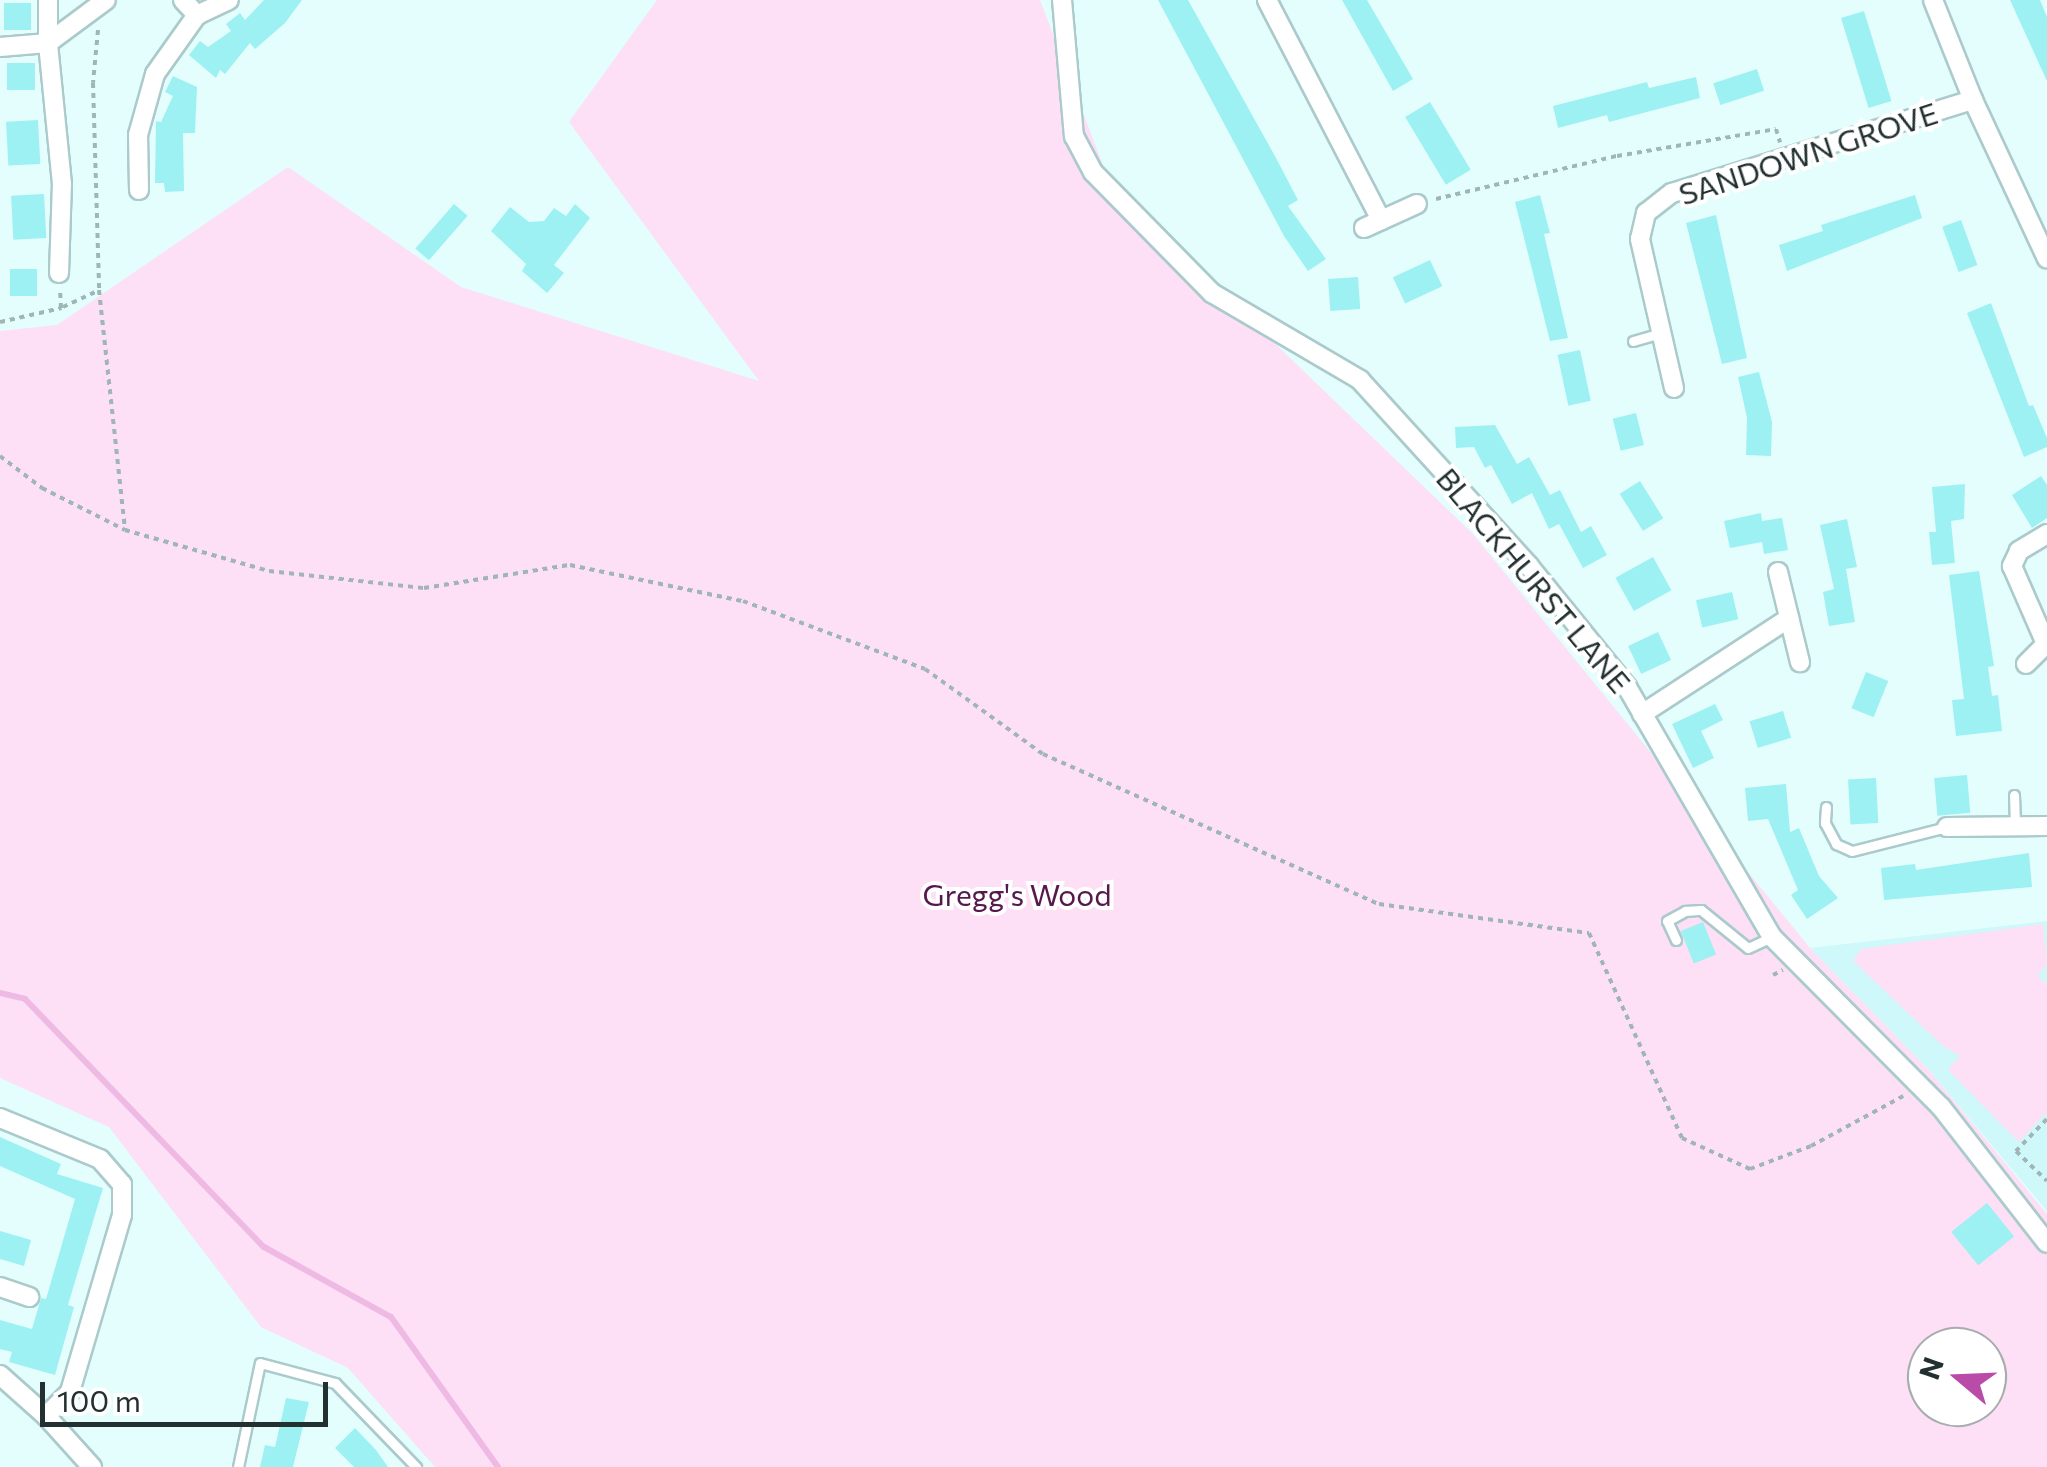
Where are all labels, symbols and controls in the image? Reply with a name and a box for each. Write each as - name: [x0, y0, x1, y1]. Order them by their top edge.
- street label: SANDOWN GROVE: [1674, 94, 1942, 212]
- street label: BLACKHURST LANE: [1430, 460, 1638, 700]
- park label: Gregg's Wood: [923, 876, 1111, 912]
- north arrow: [1907, 1327, 2007, 1427]
- text: N: [1911, 1352, 1950, 1383]
- scale bar: [45, 1362, 332, 1424]
- text: 100 m: [57, 1381, 141, 1418]

